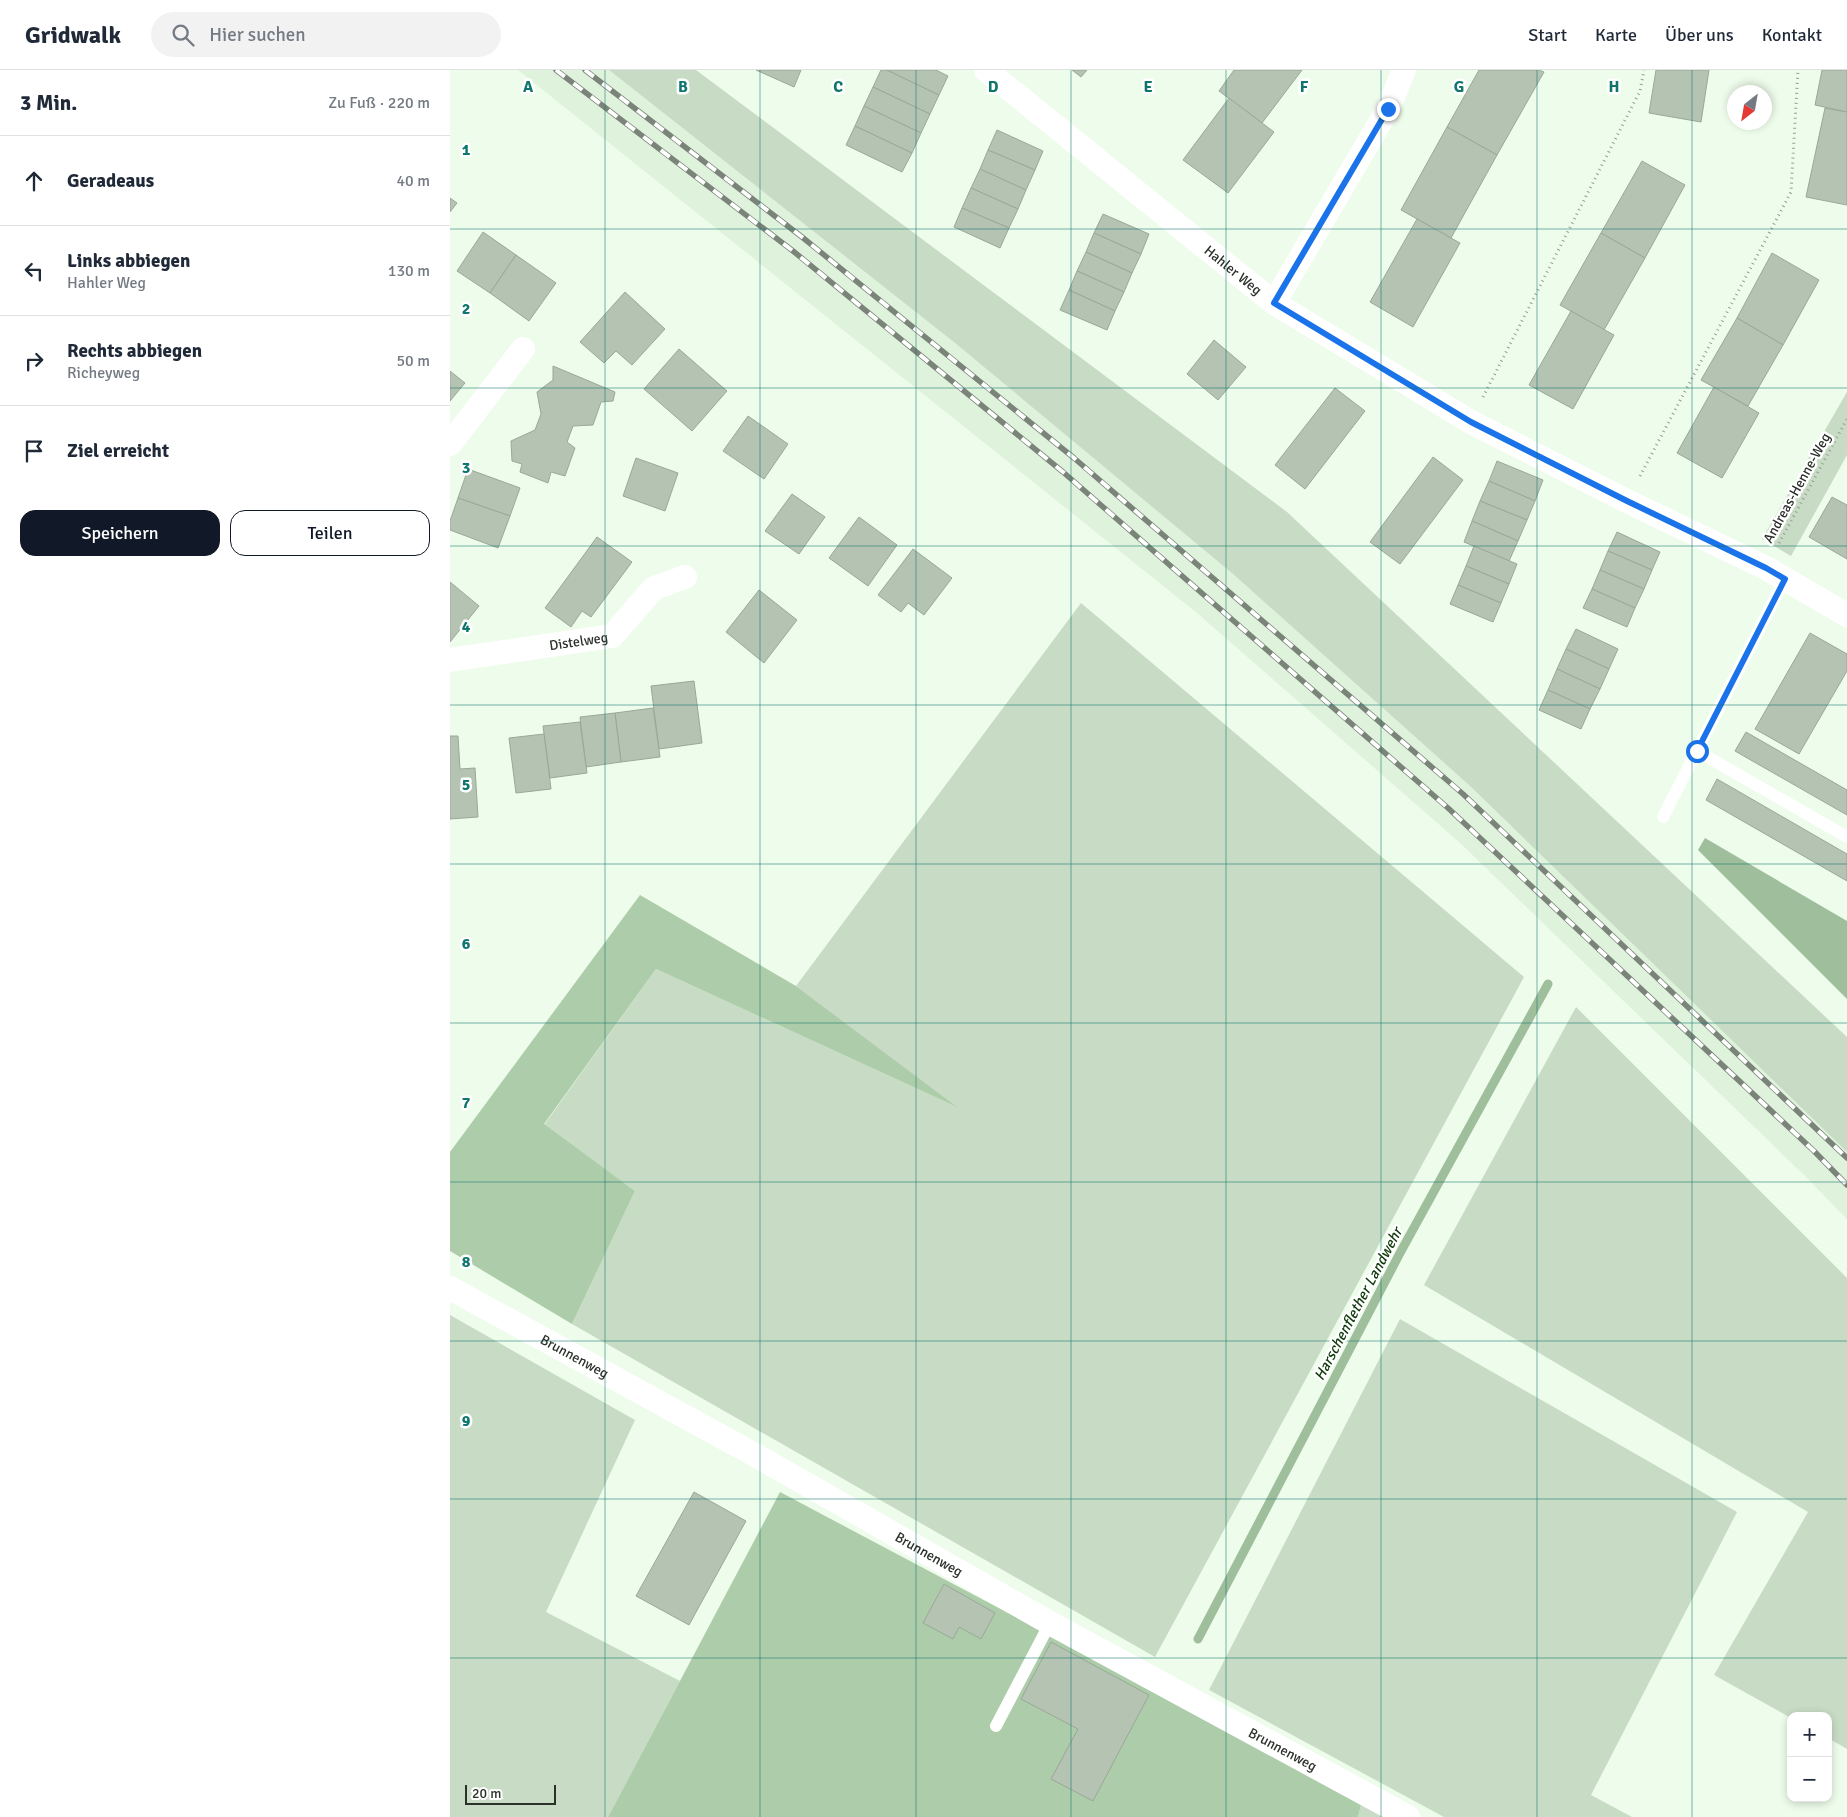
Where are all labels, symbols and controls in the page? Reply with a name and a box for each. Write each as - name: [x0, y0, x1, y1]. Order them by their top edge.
- search box: [151, 12, 501, 57]
- text: Gridwalk: [25, 20, 121, 50]
- icon: search: [169, 21, 197, 49]
- text: Hier suchen: [209, 23, 306, 47]
- text: Start: [1528, 24, 1567, 46]
- text: Karte: [1595, 24, 1637, 46]
- text: Über uns: [1665, 24, 1734, 46]
- text: Kontakt: [1762, 24, 1822, 46]
- text: A: [523, 77, 534, 97]
- text: B: [678, 77, 688, 97]
- text: C: [833, 77, 843, 97]
- text: D: [988, 77, 999, 97]
- text: E: [1143, 77, 1153, 97]
- text: F: [1300, 77, 1309, 97]
- text: G: [1454, 77, 1464, 97]
- text: H: [1609, 77, 1619, 97]
- north arrow: [1727, 85, 1772, 130]
- text: 3 Min.: [20, 90, 77, 116]
- text: Zu Fuß · 220 m: [328, 93, 430, 113]
- route end: [1377, 98, 1400, 121]
- text: 1: [462, 140, 471, 160]
- icon: ahead: [20, 167, 48, 195]
- text: Geradeaus: [67, 169, 154, 193]
- text: 40 m: [396, 171, 430, 191]
- street label: Hahler Weg: [1201, 242, 1265, 298]
- text: Links abbiegen: [67, 249, 190, 273]
- icon: left: [20, 257, 48, 285]
- text: 130 m: [388, 261, 430, 281]
- text: Hahler Weg: [67, 273, 146, 293]
- text: 2: [462, 299, 470, 319]
- text: Rechts abbiegen: [67, 339, 202, 363]
- icon: right: [20, 347, 48, 375]
- text: 50 m: [396, 351, 430, 371]
- text: Richeyweg: [67, 363, 140, 383]
- street label: Andreas-Henne-Weg: [1760, 430, 1834, 546]
- icon: arrive: [20, 437, 48, 465]
- text: Ziel erreicht: [67, 439, 169, 463]
- text: 3: [462, 458, 470, 478]
- button: Speichern: [20, 510, 220, 556]
- button: Teilen: [230, 510, 430, 556]
- text: 4: [462, 617, 471, 637]
- street label: Distelweg: [548, 628, 609, 654]
- route start: [1686, 740, 1709, 763]
- text: 5: [462, 775, 470, 795]
- text: 6: [462, 934, 471, 954]
- text: 7: [462, 1093, 471, 1113]
- water label: Harschenflether Landwehr: [1310, 1222, 1407, 1383]
- text: 8: [462, 1252, 471, 1272]
- street label: Brunnenweg: [538, 1331, 612, 1382]
- text: 9: [462, 1411, 471, 1431]
- street label: Brunnenweg: [892, 1528, 966, 1580]
- map controls: [1787, 1712, 1832, 1802]
- button: +: [1787, 1712, 1832, 1757]
- street label: Brunnenweg: [1246, 1724, 1320, 1775]
- button: −: [1787, 1757, 1832, 1802]
- scale bar: [465, 1782, 556, 1805]
- text: 20 m: [472, 1785, 501, 1802]

